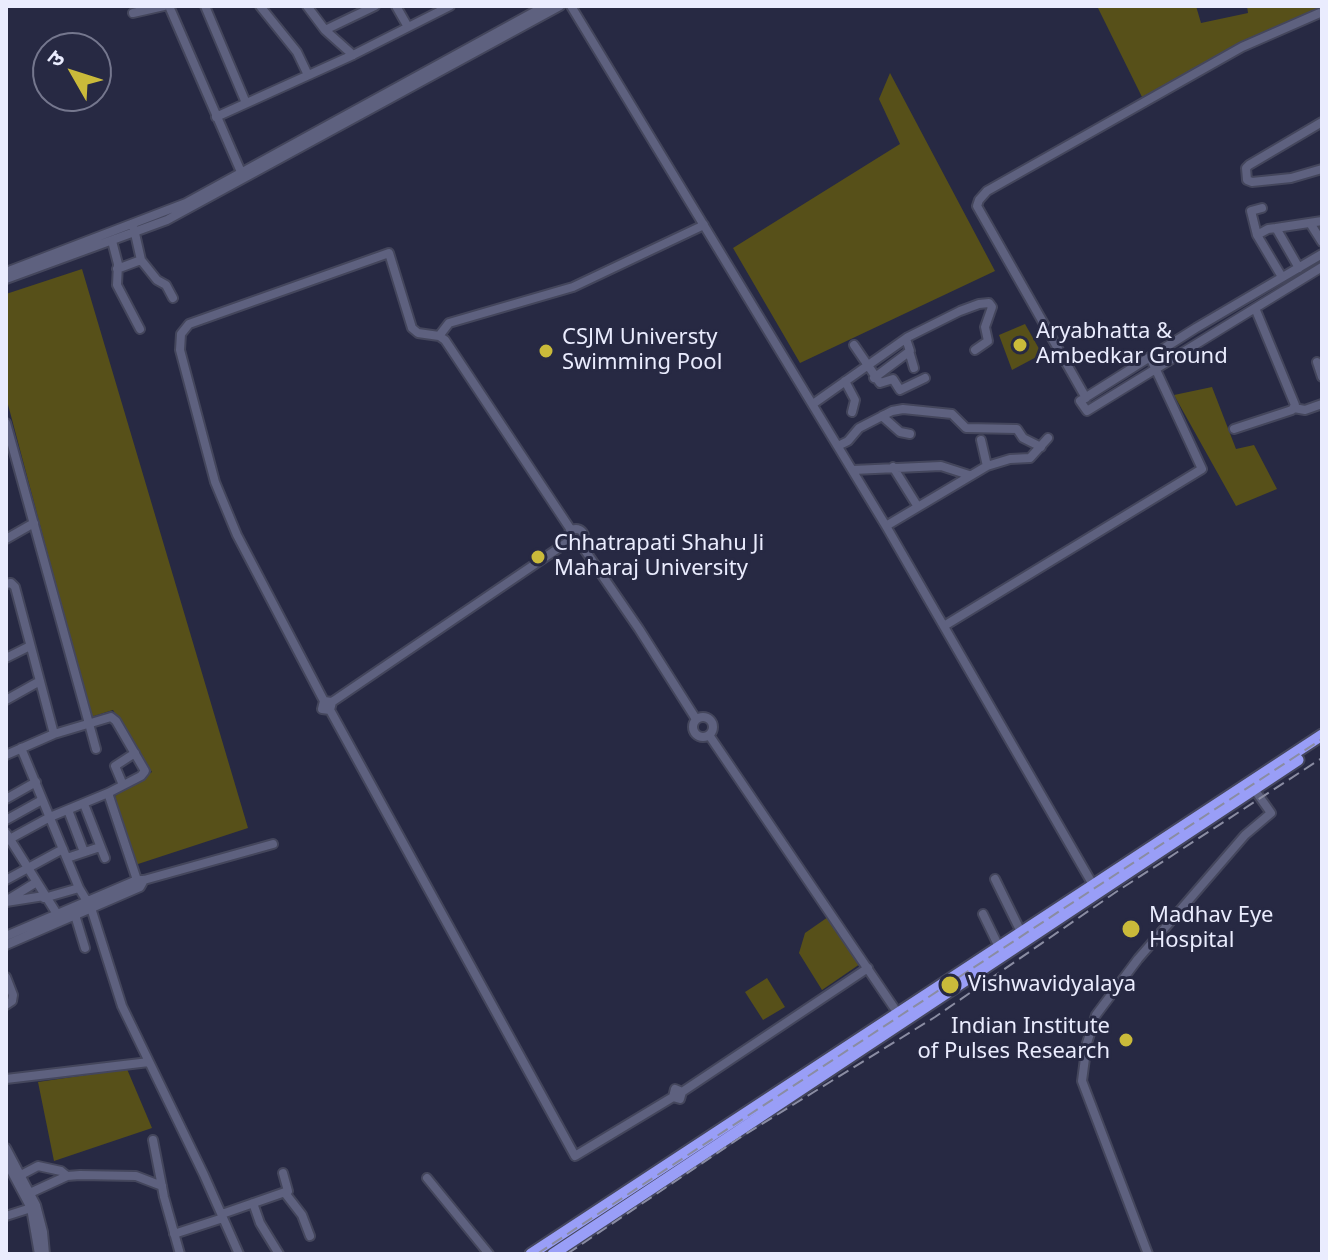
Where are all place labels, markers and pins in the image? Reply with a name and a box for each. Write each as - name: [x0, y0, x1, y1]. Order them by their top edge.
- place label: Aryabhatta & Ambedkar Ground: [1036, 319, 1228, 370]
- place label: CSJM Universty Swimming Pool: [562, 325, 722, 376]
- marker: Aryabhatta & Ambedkar Ground: [1011, 336, 1029, 354]
- marker: CSJM Universty Swimming Pool: [537, 342, 555, 360]
- place label: Chhatrapati Shahu Ji Maharaj University: [554, 531, 764, 582]
- marker: Chhatrapati Shahu Ji Maharaj University: [529, 548, 547, 566]
- place label: Madhav Eye Hospital: [1149, 903, 1274, 954]
- marker: Madhav Eye Hospital: [1120, 918, 1142, 940]
- place label: Vishwavidyalaya: [968, 972, 1136, 998]
- marker: Vishwavidyalaya: [939, 974, 961, 996]
- place label: Indian Institute of Pulses Research: [917, 1014, 1110, 1066]
- marker: Indian Institute of Pulses Research: [1117, 1031, 1135, 1049]

